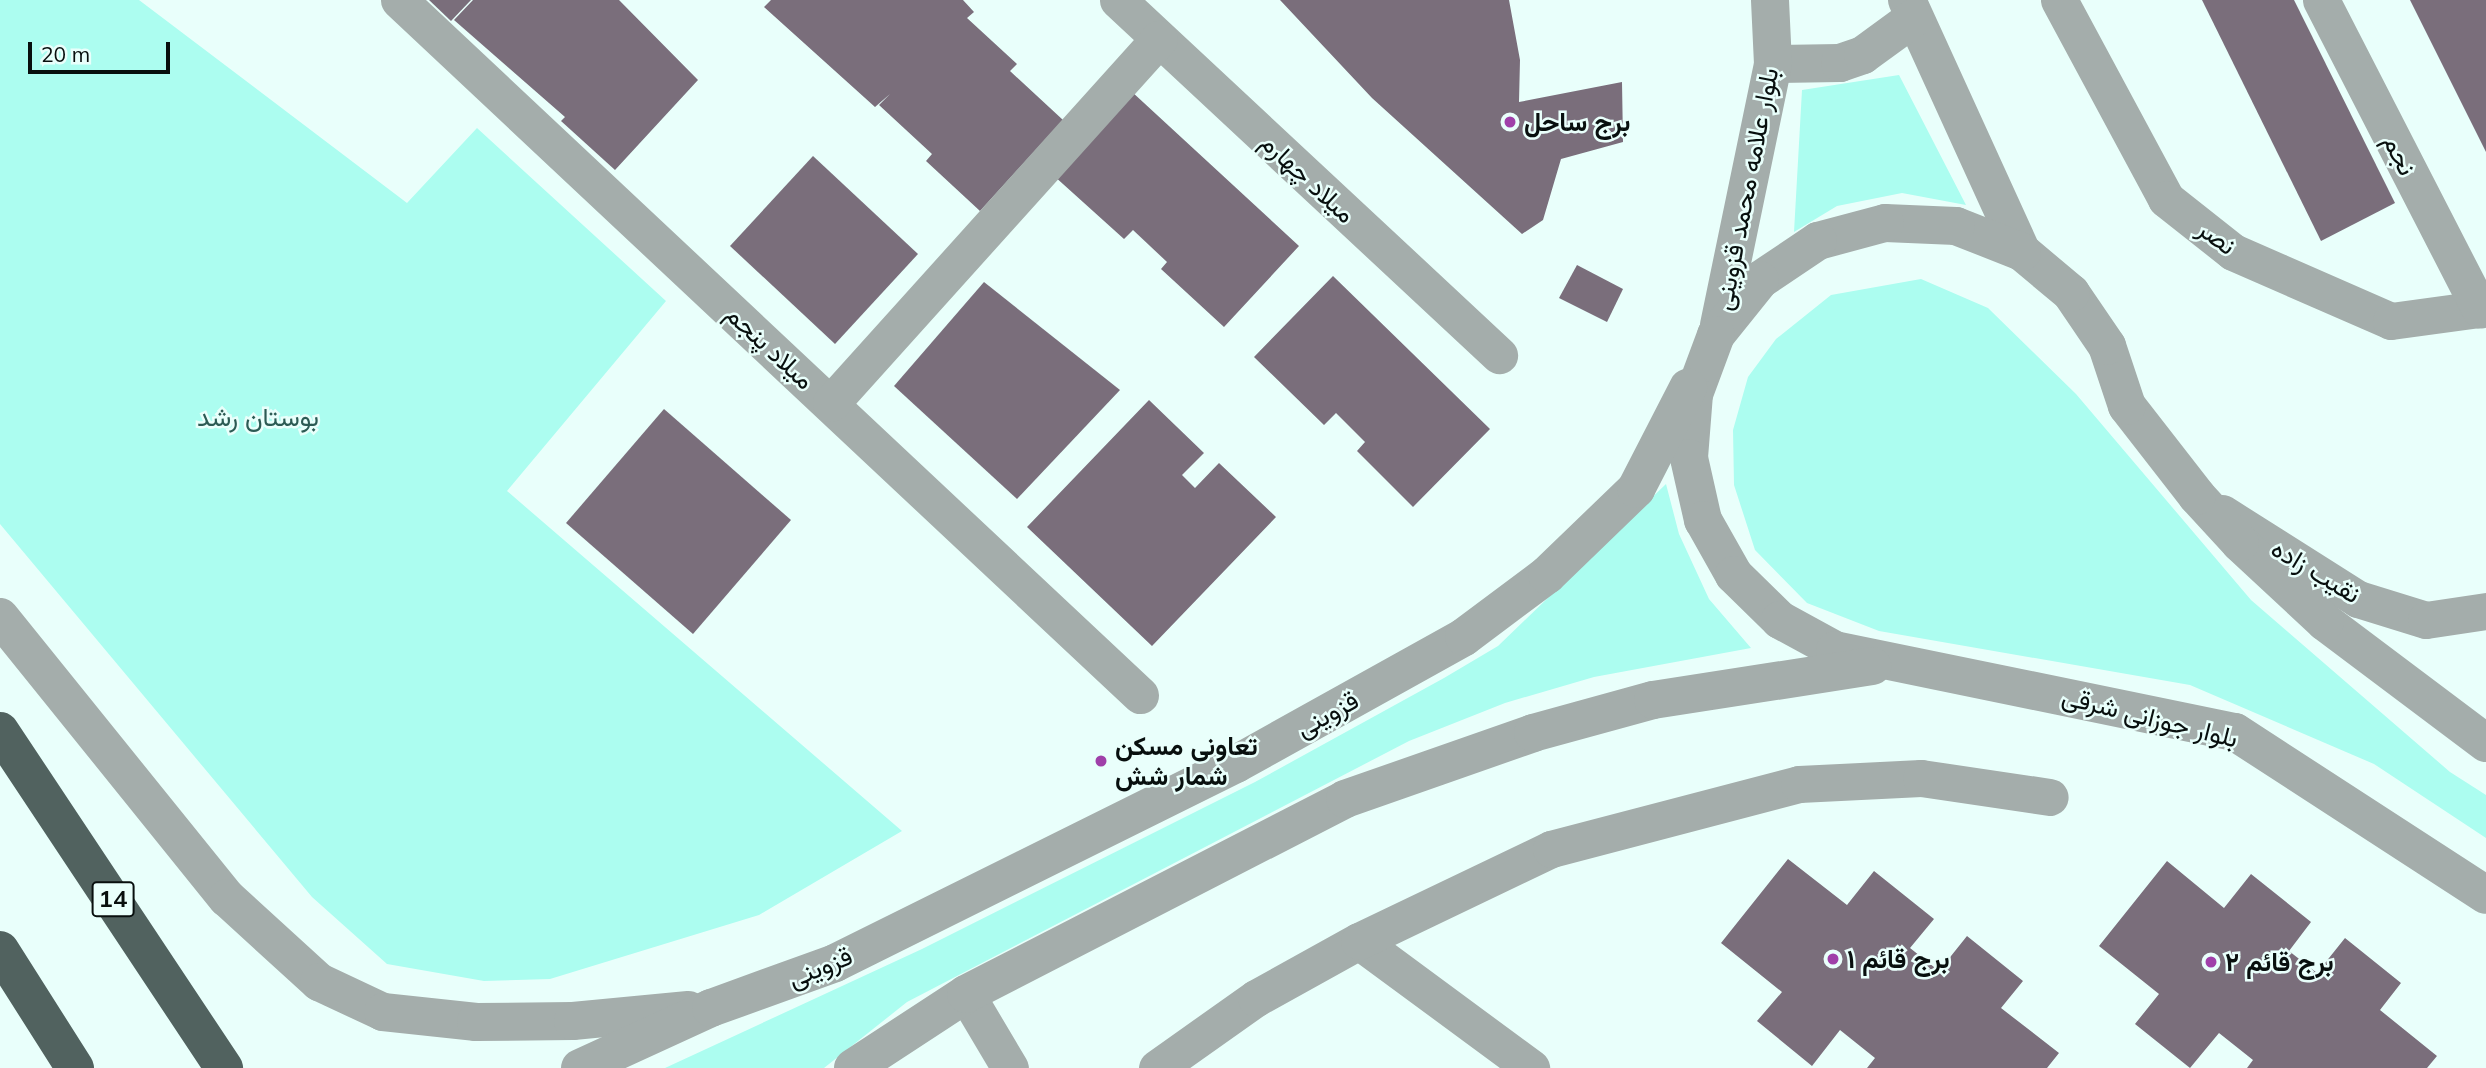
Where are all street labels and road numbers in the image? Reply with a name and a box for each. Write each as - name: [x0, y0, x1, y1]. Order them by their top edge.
- street label: بلوار علامه محمد قزوینی: [1707, 65, 1785, 313]
- street label: میلاد چهارم: [1254, 126, 1362, 230]
- street label: نجم: [2377, 129, 2423, 181]
- street label: نصر: [2192, 213, 2242, 261]
- street label: میلاد پنجم: [719, 298, 821, 396]
- street label: نقیب زاده: [2266, 532, 2366, 610]
- street label: بلوار جوزانی شرقی: [2059, 680, 2241, 754]
- street label: قزوینی: [1290, 684, 1364, 744]
- road number: 14: [90, 878, 136, 919]
- street label: قزوینی: [783, 940, 857, 994]

